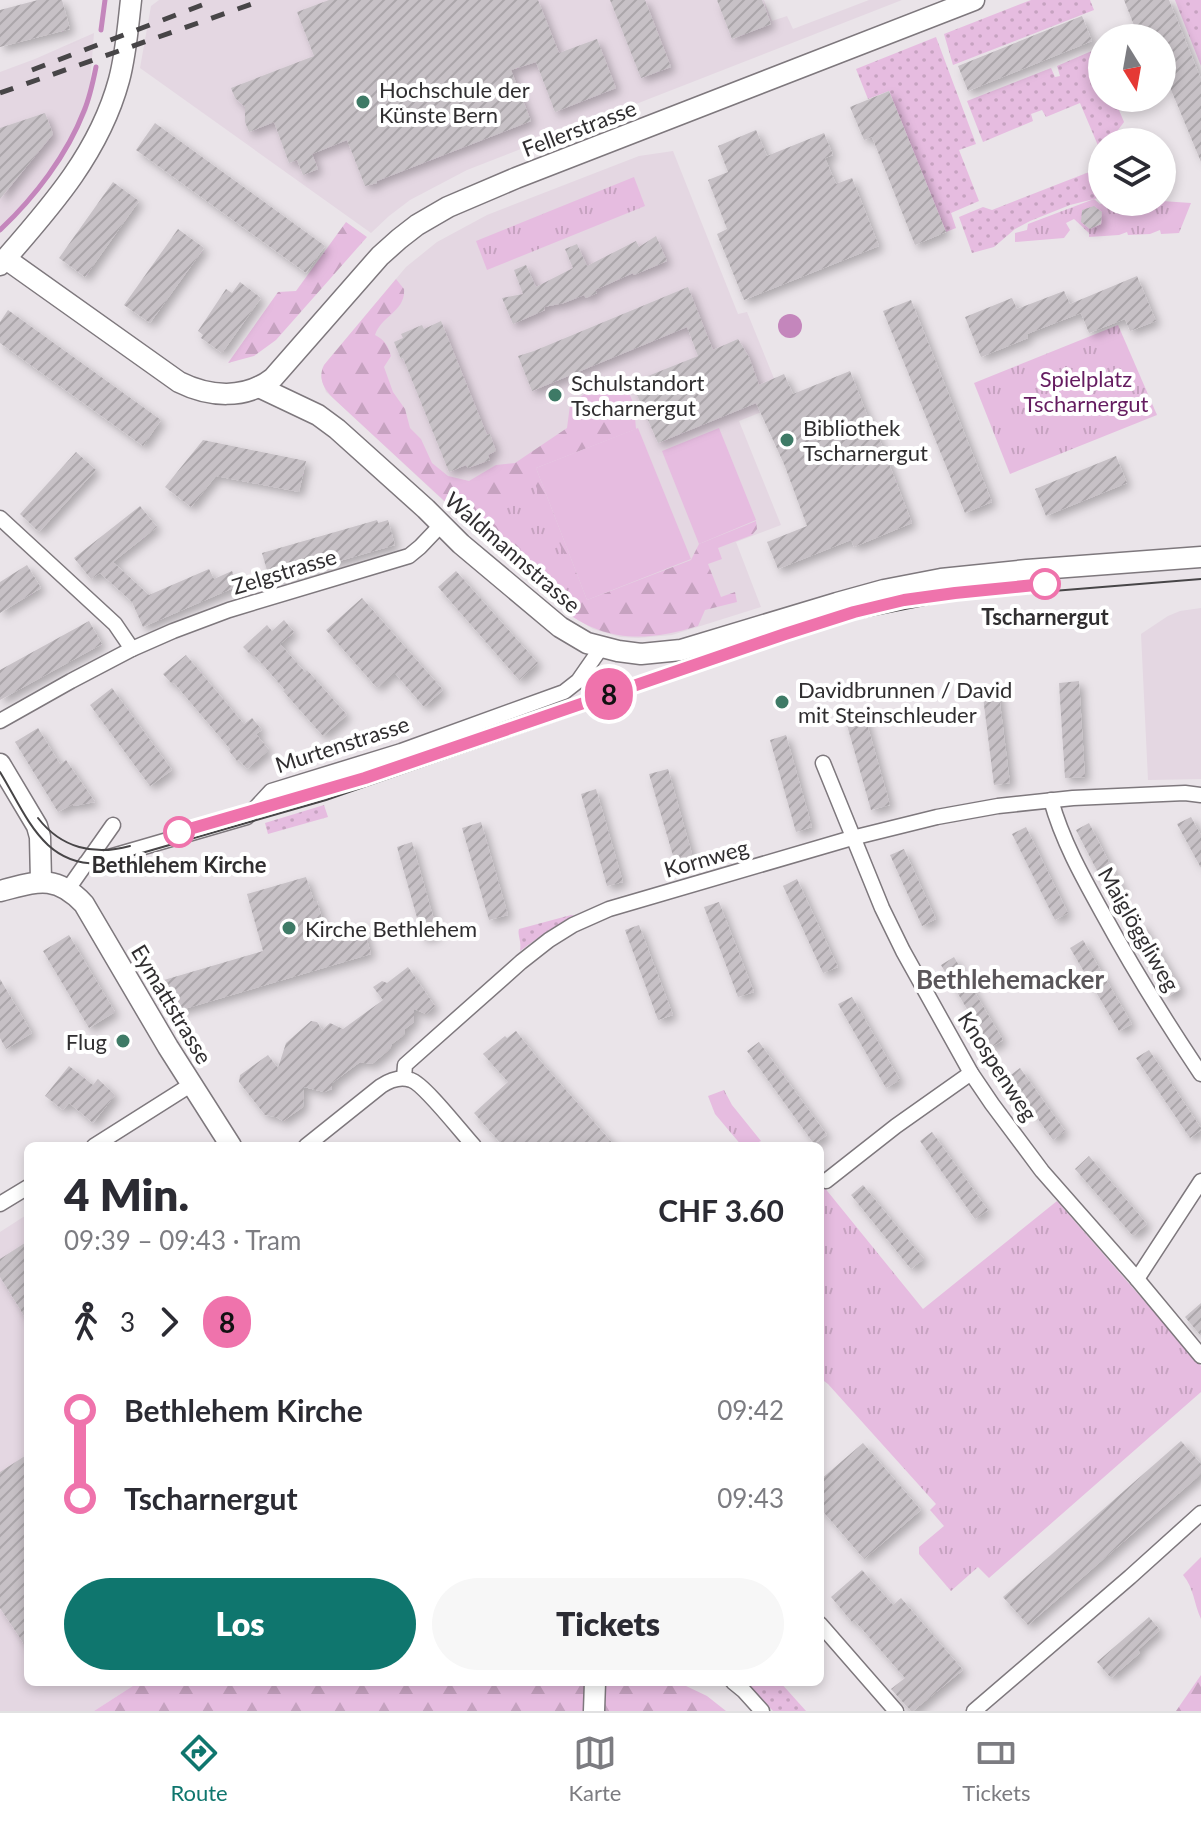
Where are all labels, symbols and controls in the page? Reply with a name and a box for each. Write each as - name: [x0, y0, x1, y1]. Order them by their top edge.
- north arrow: [1088, 24, 1176, 112]
- map controls: [1088, 24, 1176, 216]
- place label: Hochschule der Künste Bern: [379, 76, 530, 128]
- marker: Hochschule der Künste Bern: [354, 93, 372, 111]
- street label: Fellerstrasse: [518, 94, 640, 162]
- button: layers: [1088, 128, 1176, 216]
- park label: Spielplatz Tscharnergut: [1024, 365, 1149, 417]
- place label: Schulstandort Tscharnergut: [571, 369, 705, 421]
- marker: Schulstandort Tscharnergut: [546, 386, 564, 404]
- place label: Bibliothek Tscharnergut: [803, 414, 928, 466]
- marker: Bibliothek Tscharnergut: [778, 431, 796, 449]
- street label: Waldmannstrasse: [440, 486, 586, 618]
- street label: Zelgstrasse: [229, 542, 339, 600]
- marker: Tscharnergut: [1030, 569, 1060, 599]
- place label: Tscharnergut: [981, 603, 1109, 630]
- line badge: 8: [583, 668, 635, 720]
- place label: Davidbrunnen / David mit Steinschleuder: [798, 676, 1012, 728]
- text: 8: [601, 677, 617, 711]
- marker: Davidbrunnen / David mit Steinschleuder: [773, 693, 791, 711]
- street label: Murtenstrasse: [272, 710, 412, 778]
- marker: Bethlehem Kirche: [164, 817, 194, 847]
- street label: Kornweg: [661, 833, 751, 883]
- place label: Bethlehem Kirche: [91, 851, 267, 878]
- street label: Maiglöggliweg: [1093, 862, 1185, 996]
- place label: Kirche Bethlehem: [305, 915, 477, 942]
- marker: Kirche Bethlehem: [280, 919, 298, 937]
- street label: Eymattstrasse: [126, 939, 218, 1069]
- district label: Bethlehemacker: [916, 963, 1104, 995]
- street label: Knospenweg: [953, 1006, 1043, 1126]
- place label: Flug: [66, 1028, 107, 1055]
- marker: Flug: [114, 1032, 132, 1050]
- text: 4 Min.: [64, 1168, 189, 1220]
- text: CHF 3.60: [658, 1192, 784, 1228]
- text: 09:39 – 09:43 · Tram: [64, 1224, 301, 1256]
- icon: walk: [64, 1300, 108, 1344]
- icon: forward: [147, 1300, 191, 1344]
- text: 8: [219, 1305, 235, 1339]
- text: 3: [120, 1306, 135, 1338]
- text: Bethlehem Kirche: [124, 1392, 363, 1428]
- text: 09:42: [717, 1394, 784, 1426]
- text: Tscharnergut: [124, 1480, 298, 1516]
- text: 09:43: [717, 1482, 784, 1514]
- button: Los: [64, 1578, 416, 1670]
- button: Tickets: [432, 1578, 784, 1670]
- tab: Route: [170, 1731, 228, 1806]
- tab: Karte: [569, 1731, 621, 1806]
- tab: Tickets: [962, 1731, 1031, 1806]

